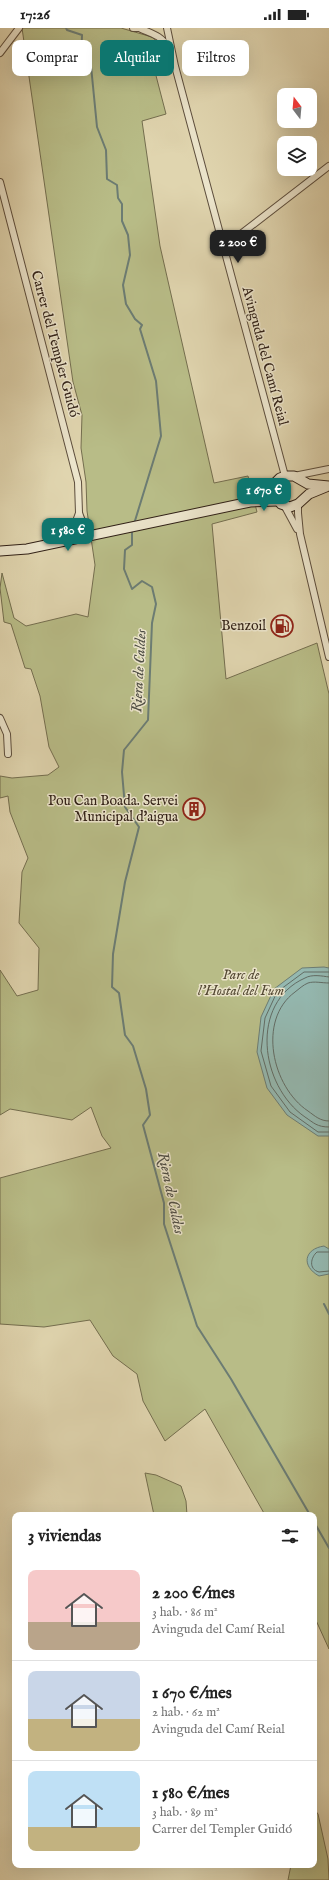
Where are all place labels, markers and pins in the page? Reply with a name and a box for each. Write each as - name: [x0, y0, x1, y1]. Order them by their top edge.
- pin: 2 200 €: [201, 230, 275, 264]
- pin: 1 670 €: [227, 478, 301, 512]
- pin: 1 580 €: [31, 518, 105, 552]
- fuel station icon: Benzoil: [269, 613, 295, 639]
- place label: Benzoil: [221, 617, 266, 635]
- place label: Pou Can Boada. Servei Municipal d'aigua: [48, 792, 179, 826]
- building icon: Pou Can Boada. Servei Municipal d'aigua: [181, 796, 207, 822]

